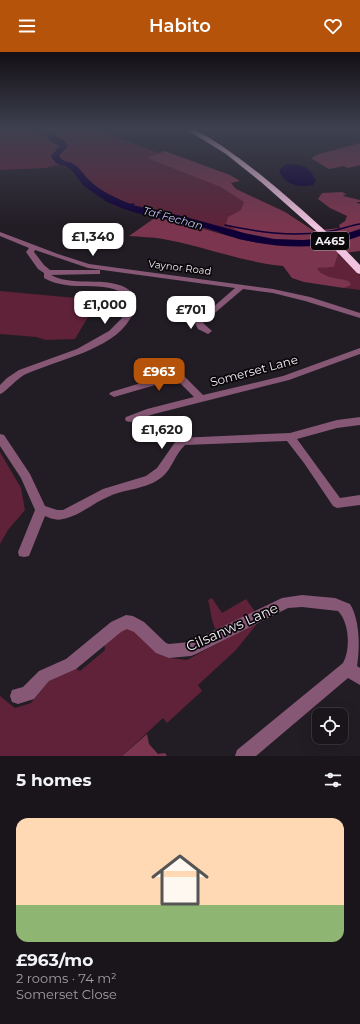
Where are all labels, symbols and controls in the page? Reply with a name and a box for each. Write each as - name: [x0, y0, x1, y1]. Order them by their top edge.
- icon: menu: [16, 15, 38, 37]
- text: Habito: [149, 15, 211, 37]
- icon: heart: [322, 15, 344, 37]
- water label: Taf Fechan: [141, 203, 205, 233]
- pin: £1,340: [60, 223, 126, 257]
- text: £1,340: [72, 228, 114, 244]
- road number: A465: [311, 232, 349, 250]
- street label: Vaynor Road: [148, 257, 212, 278]
- pin: £1,000: [72, 291, 138, 325]
- text: £1,000: [83, 296, 127, 312]
- pin: £701: [167, 296, 215, 330]
- text: £701: [176, 301, 206, 317]
- street label: Somerset Lane: [208, 352, 299, 389]
- pin: £963: [135, 358, 183, 392]
- text: £963: [143, 363, 175, 379]
- pin: £1,620: [129, 416, 195, 450]
- text: £1,620: [141, 421, 183, 437]
- street label: Cilsanws Lane: [183, 599, 281, 655]
- map controls: [312, 708, 348, 744]
- button: locate: [312, 708, 348, 744]
- icon: filters: [322, 769, 344, 791]
- text: 5 homes: [16, 770, 92, 790]
- icon: home: [144, 844, 216, 916]
- text: £963/mo: [16, 950, 93, 970]
- text: 2 rooms · 74 m²: [16, 970, 117, 986]
- text: Somerset Close: [16, 986, 117, 1002]

